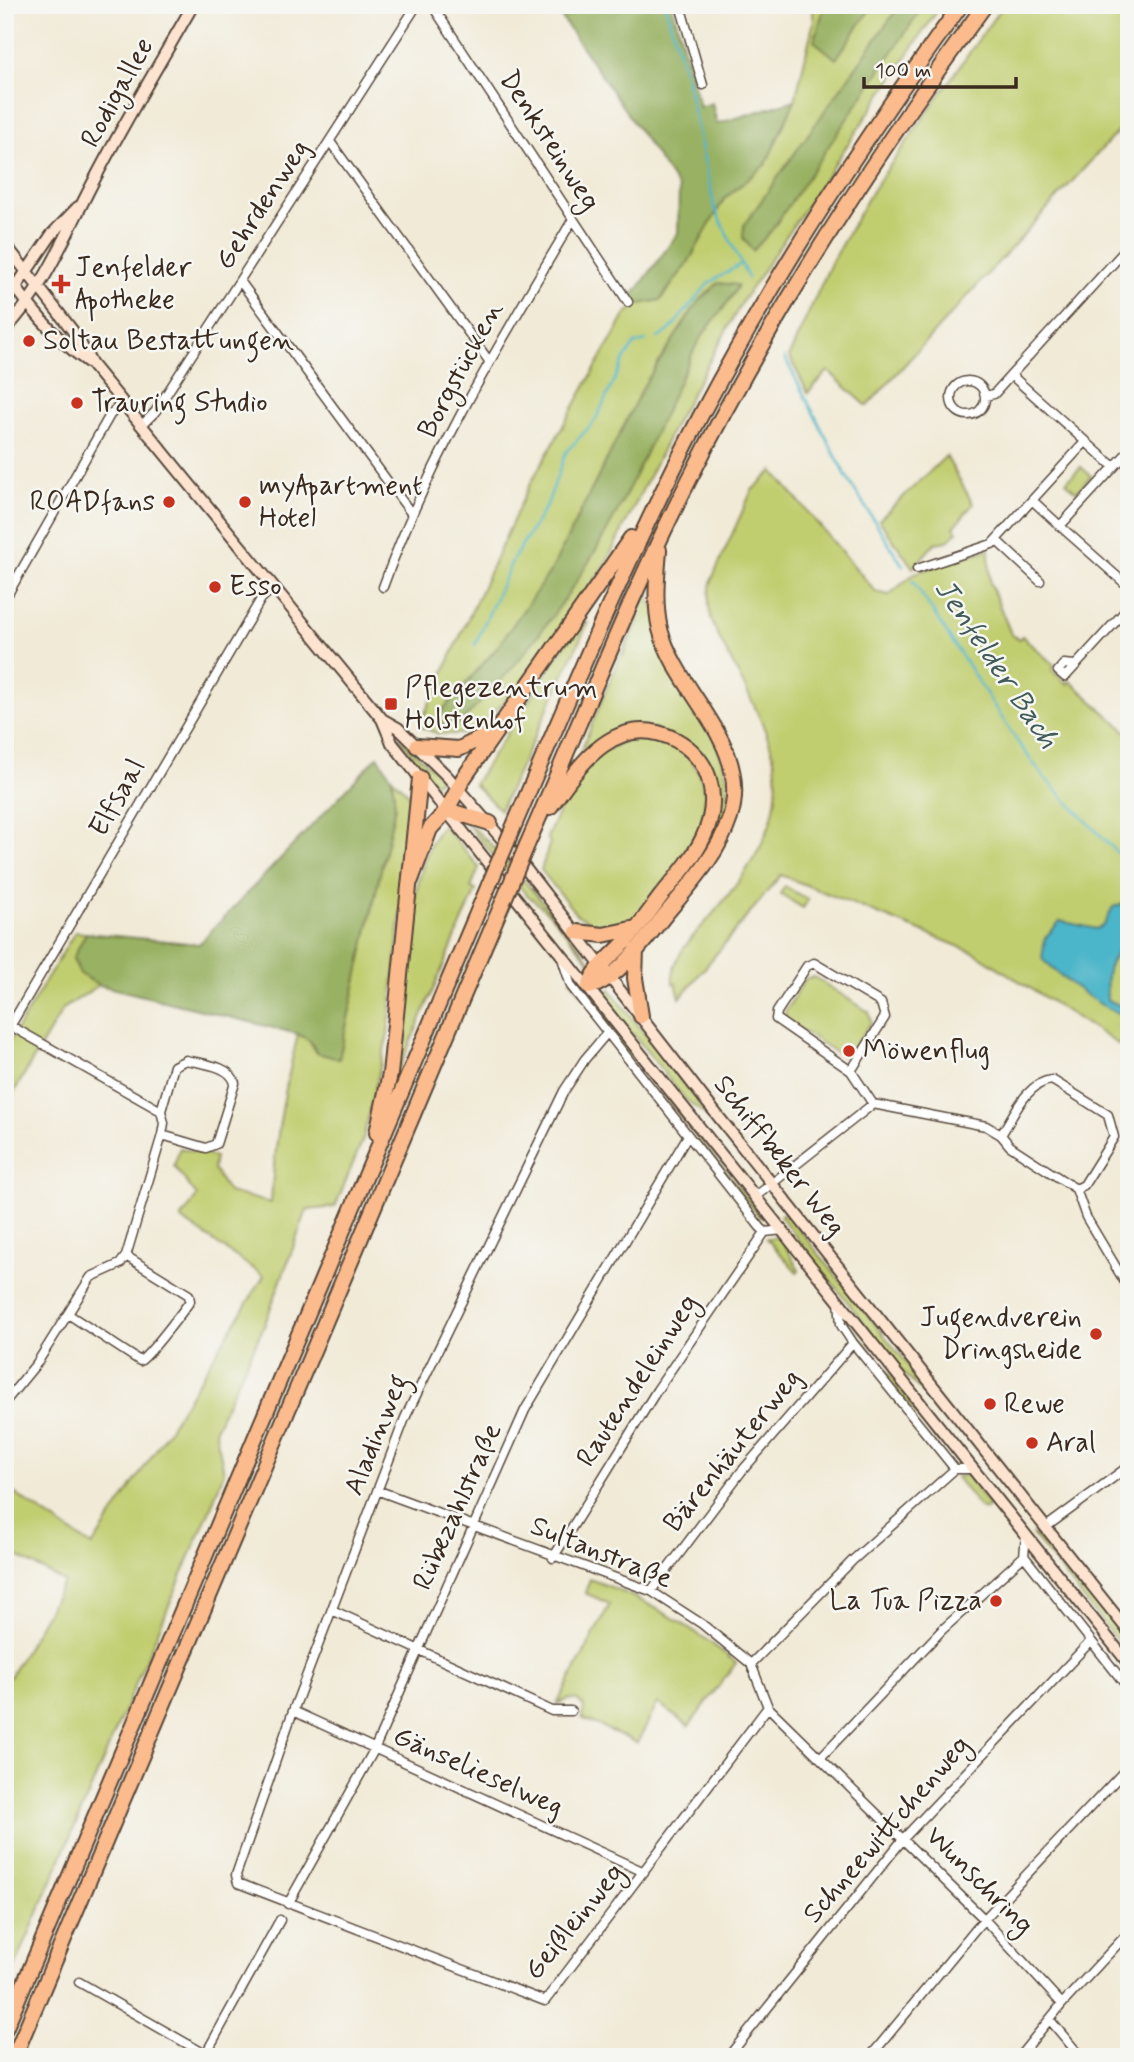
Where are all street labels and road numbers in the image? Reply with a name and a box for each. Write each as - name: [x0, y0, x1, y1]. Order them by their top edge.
- street label: Rodigallee: [73, 31, 165, 156]
- street label: Denksteinweg: [488, 64, 608, 220]
- street label: Gehrdenweg: [207, 133, 319, 277]
- street label: Borgstücken: [409, 295, 514, 446]
- street label: Elfsaal: [81, 752, 155, 844]
- street label: Schiffbeker Weg: [704, 1068, 854, 1244]
- street label: Rautendeleinweg: [568, 1288, 709, 1476]
- street label: Bärenhäuterweg: [656, 1362, 810, 1540]
- street label: Aladinweg: [336, 1369, 421, 1502]
- street label: Rübezahlstraße: [405, 1418, 511, 1596]
- street label: Sultanstraße: [525, 1508, 677, 1598]
- street label: Gänselieselweg: [387, 1718, 569, 1826]
- street label: Schneewittchenweg: [795, 1728, 980, 1933]
- street label: Wunschring: [915, 1819, 1041, 1945]
- street label: Geißleinweg: [517, 1856, 635, 1989]

